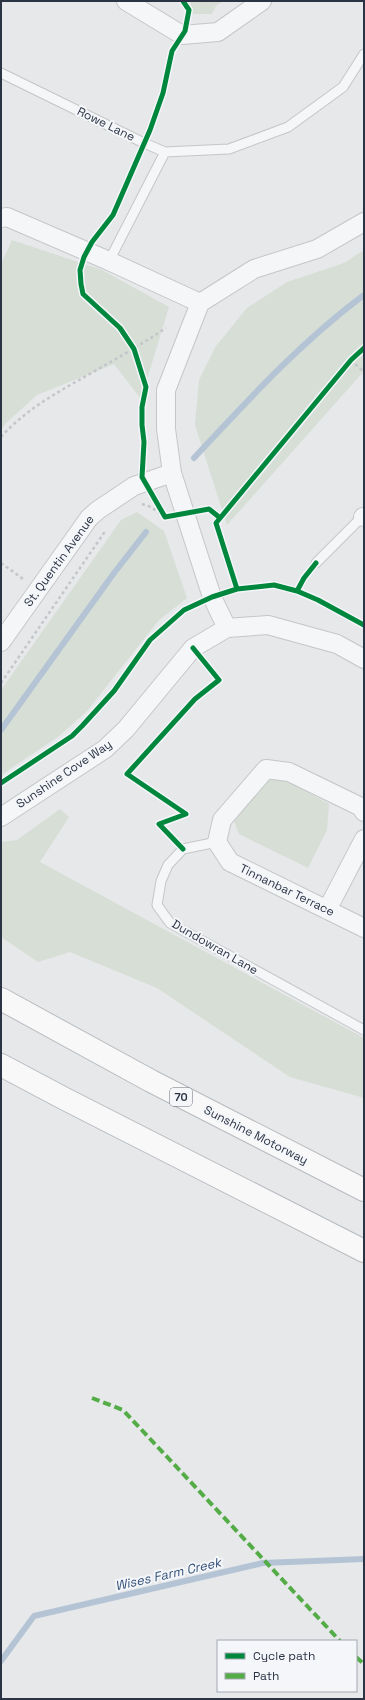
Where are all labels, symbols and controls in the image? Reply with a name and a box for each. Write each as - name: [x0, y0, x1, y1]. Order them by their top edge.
- street label: Rowe Lane: [74, 103, 138, 145]
- street label: St. Quentin Avenue: [20, 512, 98, 610]
- street label: Sunshine Cove Way: [13, 736, 115, 812]
- street label: Tinnanbar Terrace: [237, 860, 337, 920]
- street label: Dundowran Lane: [169, 916, 261, 978]
- road number: 70: [170, 1088, 192, 1106]
- street label: Sunshine Motorway: [201, 1102, 311, 1168]
- water label: Wises Farm Creek: [113, 1553, 225, 1594]
- legend: [217, 1640, 357, 1692]
- text: Cycle path: [253, 1648, 315, 1664]
- text: Path: [253, 1668, 279, 1684]

